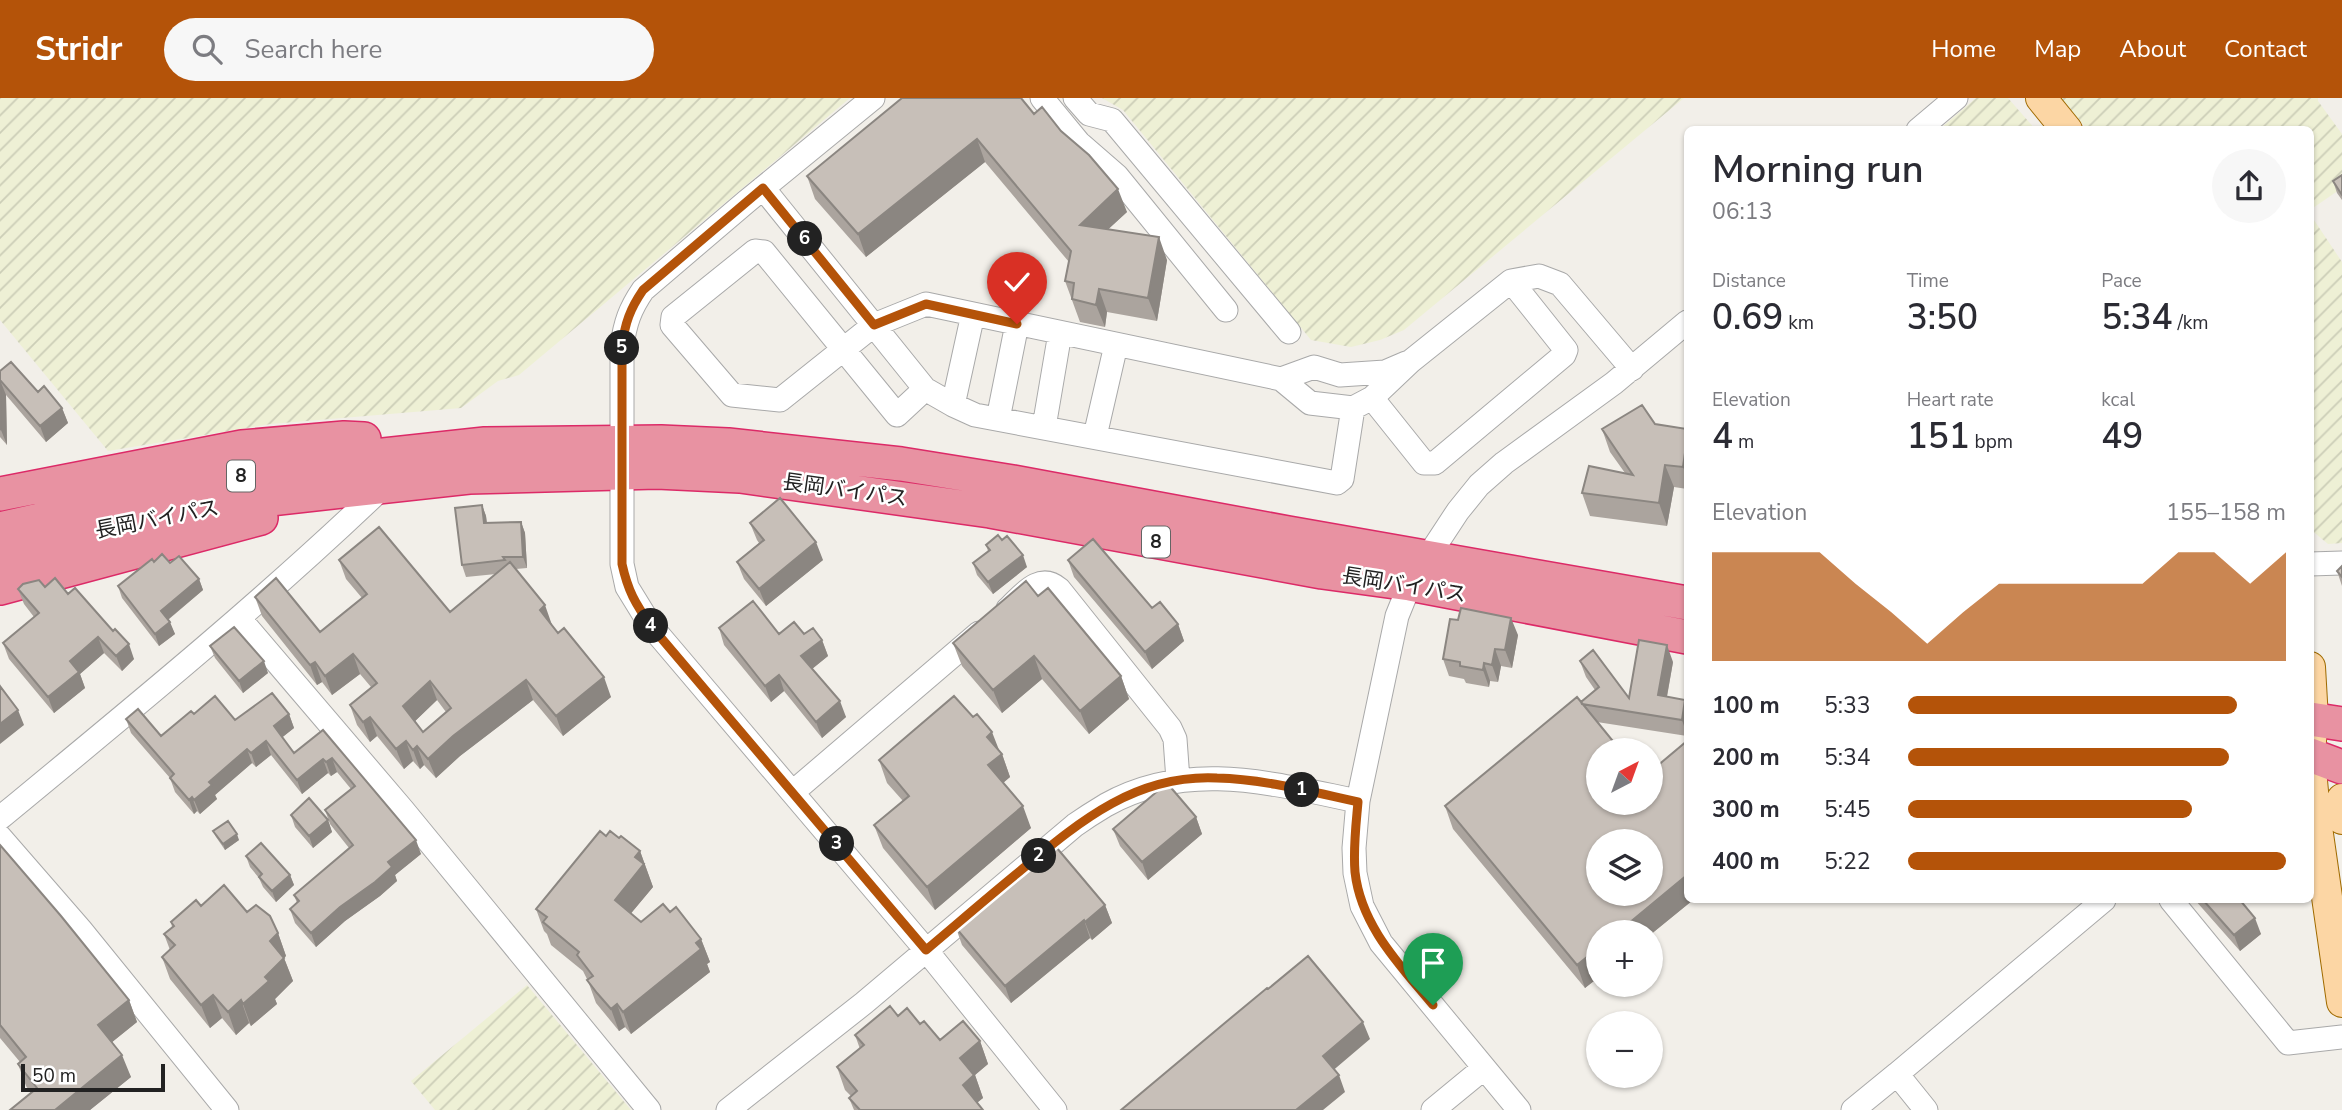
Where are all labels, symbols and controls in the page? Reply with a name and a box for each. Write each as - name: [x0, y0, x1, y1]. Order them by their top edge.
- search box: [164, 18, 654, 81]
- text: Stridr: [35, 27, 122, 72]
- icon: search: [188, 30, 226, 68]
- text: Search here: [244, 32, 382, 67]
- text: Home: [1931, 33, 1996, 65]
- text: Map: [2034, 33, 2081, 65]
- text: About: [2119, 33, 2186, 65]
- text: Contact: [2224, 33, 2307, 65]
- text: Morning run: [1712, 144, 1924, 195]
- button: share: [2212, 149, 2286, 223]
- text: 06:13: [1712, 196, 1772, 227]
- pin: 6: [788, 222, 822, 256]
- text: 6: [799, 225, 810, 251]
- pin: [987, 252, 1047, 324]
- icon: check: [998, 263, 1036, 301]
- text: Distance: [1712, 268, 1786, 294]
- text: Time: [1907, 268, 1949, 294]
- text: Pace: [2101, 268, 2142, 294]
- text: 0.69: [1712, 294, 1783, 341]
- text: 3:50: [1907, 294, 1978, 341]
- text: 5:34: [2101, 294, 2173, 341]
- text: km: [1783, 310, 1814, 336]
- text: /km: [2173, 310, 2209, 336]
- pin: 5: [604, 330, 640, 366]
- text: 5: [616, 334, 627, 360]
- text: Elevation: [1712, 387, 1791, 413]
- text: Heart rate: [1907, 387, 1994, 413]
- text: kcal: [2101, 387, 2135, 413]
- text: 4: [1712, 413, 1733, 460]
- text: 151: [1907, 413, 1970, 460]
- text: 49: [2101, 413, 2143, 460]
- text: m: [1733, 429, 1754, 455]
- text: bpm: [1970, 429, 2013, 455]
- road number: 8: [227, 460, 255, 492]
- street label: 長岡バイパス: [781, 467, 909, 513]
- street label: 長岡バイパス: [93, 493, 221, 545]
- text: Elevation: [1712, 497, 1807, 528]
- text: 155–158 m: [2166, 497, 2286, 528]
- road number: 8: [1142, 526, 1170, 558]
- street label: 長岡バイパス: [1340, 561, 1468, 609]
- pin: 4: [634, 608, 668, 644]
- text: 4: [645, 612, 656, 638]
- text: 100 m: [1712, 690, 1780, 721]
- text: 5:33: [1824, 690, 1871, 721]
- north arrow: [1586, 738, 1662, 816]
- map controls: [1586, 738, 1663, 1088]
- text: 200 m: [1712, 742, 1780, 773]
- text: 5:34: [1824, 742, 1871, 773]
- pin: 1: [1284, 772, 1320, 808]
- text: 1: [1296, 776, 1307, 802]
- text: 300 m: [1712, 794, 1780, 825]
- text: 5:45: [1824, 794, 1871, 825]
- pin: 3: [820, 826, 854, 862]
- button: layers: [1586, 829, 1663, 906]
- text: 3: [831, 830, 842, 856]
- pin: 2: [1021, 838, 1056, 874]
- text: 2: [1033, 842, 1044, 868]
- text: 400 m: [1712, 846, 1780, 877]
- text: 5:22: [1824, 846, 1871, 877]
- button: +: [1586, 920, 1663, 997]
- pin: [1403, 933, 1463, 1005]
- icon: arrive: [1414, 944, 1452, 982]
- button: −: [1586, 1011, 1663, 1088]
- scale bar: [21, 1061, 164, 1093]
- text: 50 m: [32, 1063, 76, 1089]

